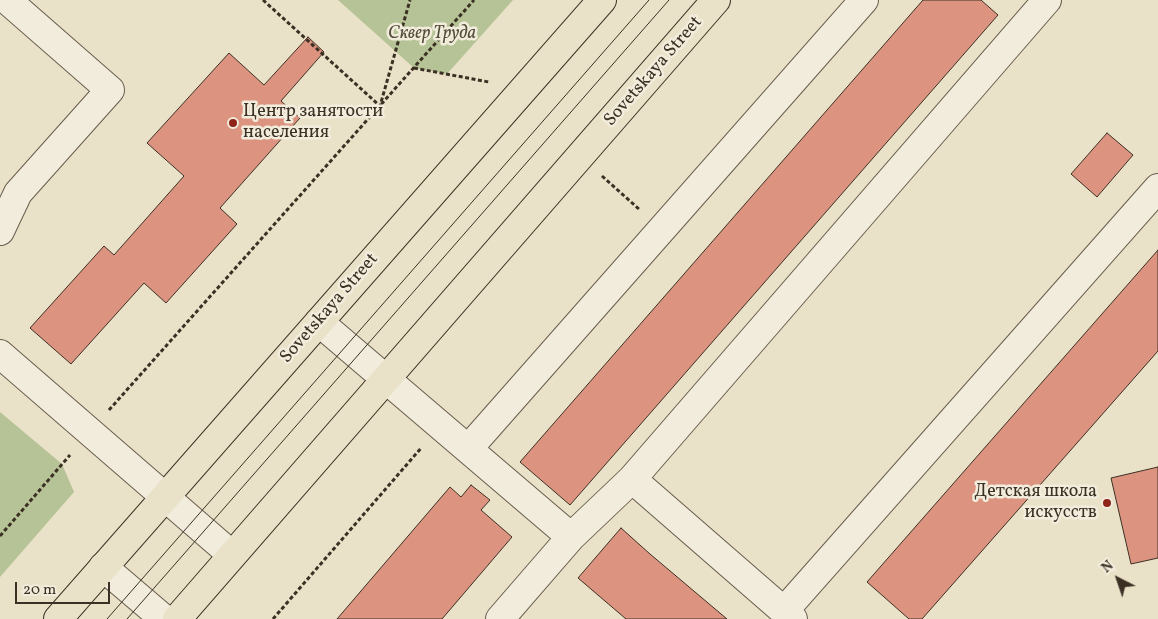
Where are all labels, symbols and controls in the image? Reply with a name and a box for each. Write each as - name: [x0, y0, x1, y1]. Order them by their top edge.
- street label: Sovetskaya Street: [600, 12, 708, 132]
- park label: Сквер Труда: [388, 24, 476, 46]
- place label: Центр занятости населения: [243, 102, 383, 144]
- marker: Центр занятости населения: [227, 117, 239, 129]
- street label: Sovetskaya Street: [276, 249, 384, 369]
- place label: Детская школа искусств: [974, 482, 1097, 524]
- marker: Детская школа искусств: [1101, 497, 1113, 509]
- north arrow: [1093, 554, 1143, 604]
- text: N: [1098, 557, 1118, 578]
- scale bar: [18, 572, 112, 604]
- text: 20 m: [23, 580, 56, 601]

